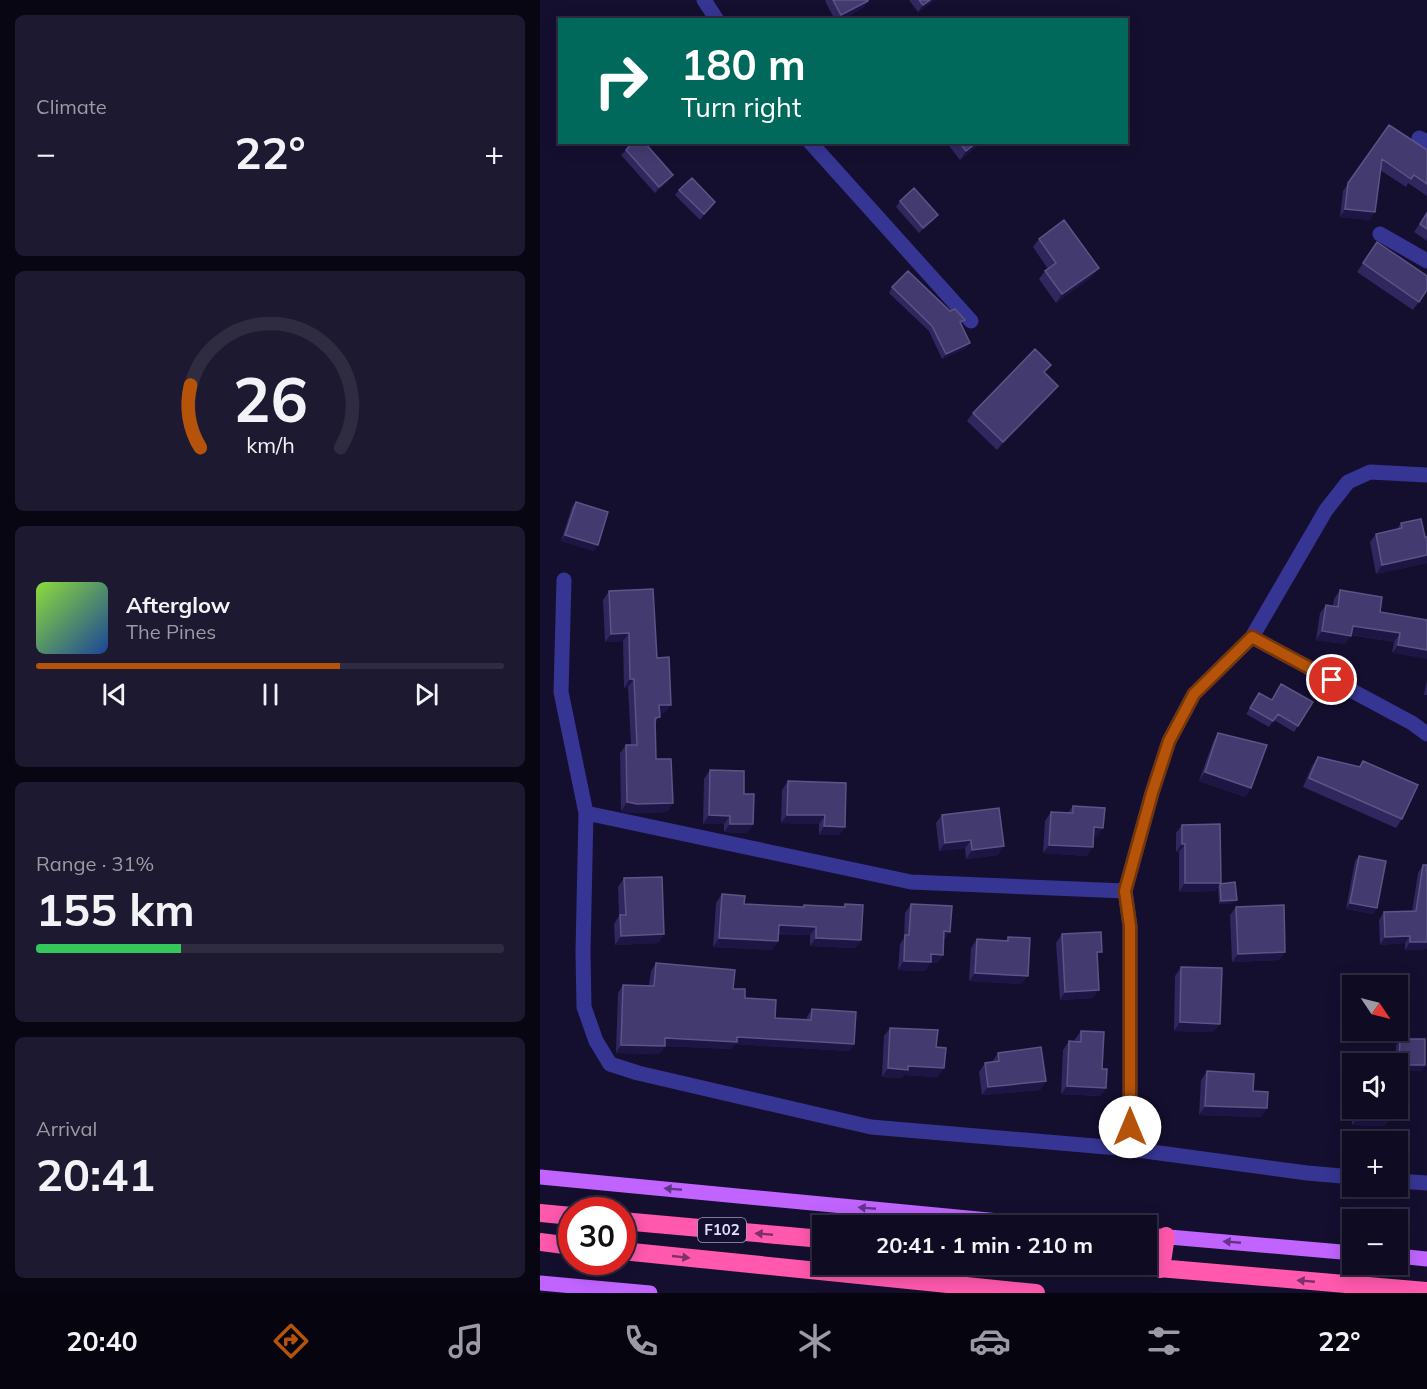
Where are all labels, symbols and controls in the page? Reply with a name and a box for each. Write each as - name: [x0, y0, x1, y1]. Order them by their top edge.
- text: 180 m: [681, 38, 806, 91]
- icon: right: [582, 42, 660, 120]
- text: Turn right: [681, 90, 801, 124]
- text: Climate: [36, 94, 107, 119]
- text: 22°: [234, 124, 306, 180]
- text: −: [36, 132, 56, 173]
- text: +: [484, 132, 504, 173]
- text: 26: [233, 359, 307, 438]
- text: km/h: [246, 431, 294, 458]
- text: Afterglow: [126, 591, 230, 619]
- text: The Pines: [126, 619, 216, 644]
- pin: [1306, 654, 1357, 705]
- icon: arrive: [1315, 663, 1348, 696]
- icon: previous: [98, 678, 131, 711]
- icon: pause: [254, 678, 287, 711]
- icon: next: [410, 678, 443, 711]
- text: Range · 31%: [36, 851, 154, 876]
- text: 155 km: [36, 881, 195, 937]
- north arrow: [1342, 975, 1408, 1041]
- map controls: [1342, 975, 1408, 1275]
- button: sound: [1342, 1053, 1408, 1119]
- position arrow: [1098, 1095, 1162, 1159]
- text: Arrival: [36, 1116, 97, 1141]
- button: +: [1342, 1131, 1408, 1197]
- text: 20:41: [36, 1146, 155, 1202]
- one-way arrow: [663, 1184, 682, 1194]
- speed limit sign: 30: [558, 1197, 636, 1275]
- one-way arrow: [857, 1203, 876, 1213]
- button: −: [1342, 1209, 1408, 1275]
- road number: F102: [698, 1218, 746, 1242]
- one-way arrow: [754, 1229, 773, 1239]
- text: 20:41 · 1 min · 210 m: [876, 1231, 1093, 1259]
- one-way arrow: [1222, 1237, 1241, 1247]
- one-way arrow: [671, 1252, 690, 1262]
- one-way arrow: [1296, 1276, 1315, 1286]
- icon: directions: [270, 1320, 312, 1362]
- icon: music: [445, 1320, 487, 1362]
- icon: phone: [620, 1320, 662, 1362]
- icon: climate: [794, 1320, 836, 1362]
- icon: car: [969, 1320, 1011, 1362]
- icon: filters: [1143, 1320, 1185, 1362]
- text: 20:40: [66, 1324, 138, 1358]
- text: 22°: [1318, 1324, 1361, 1358]

